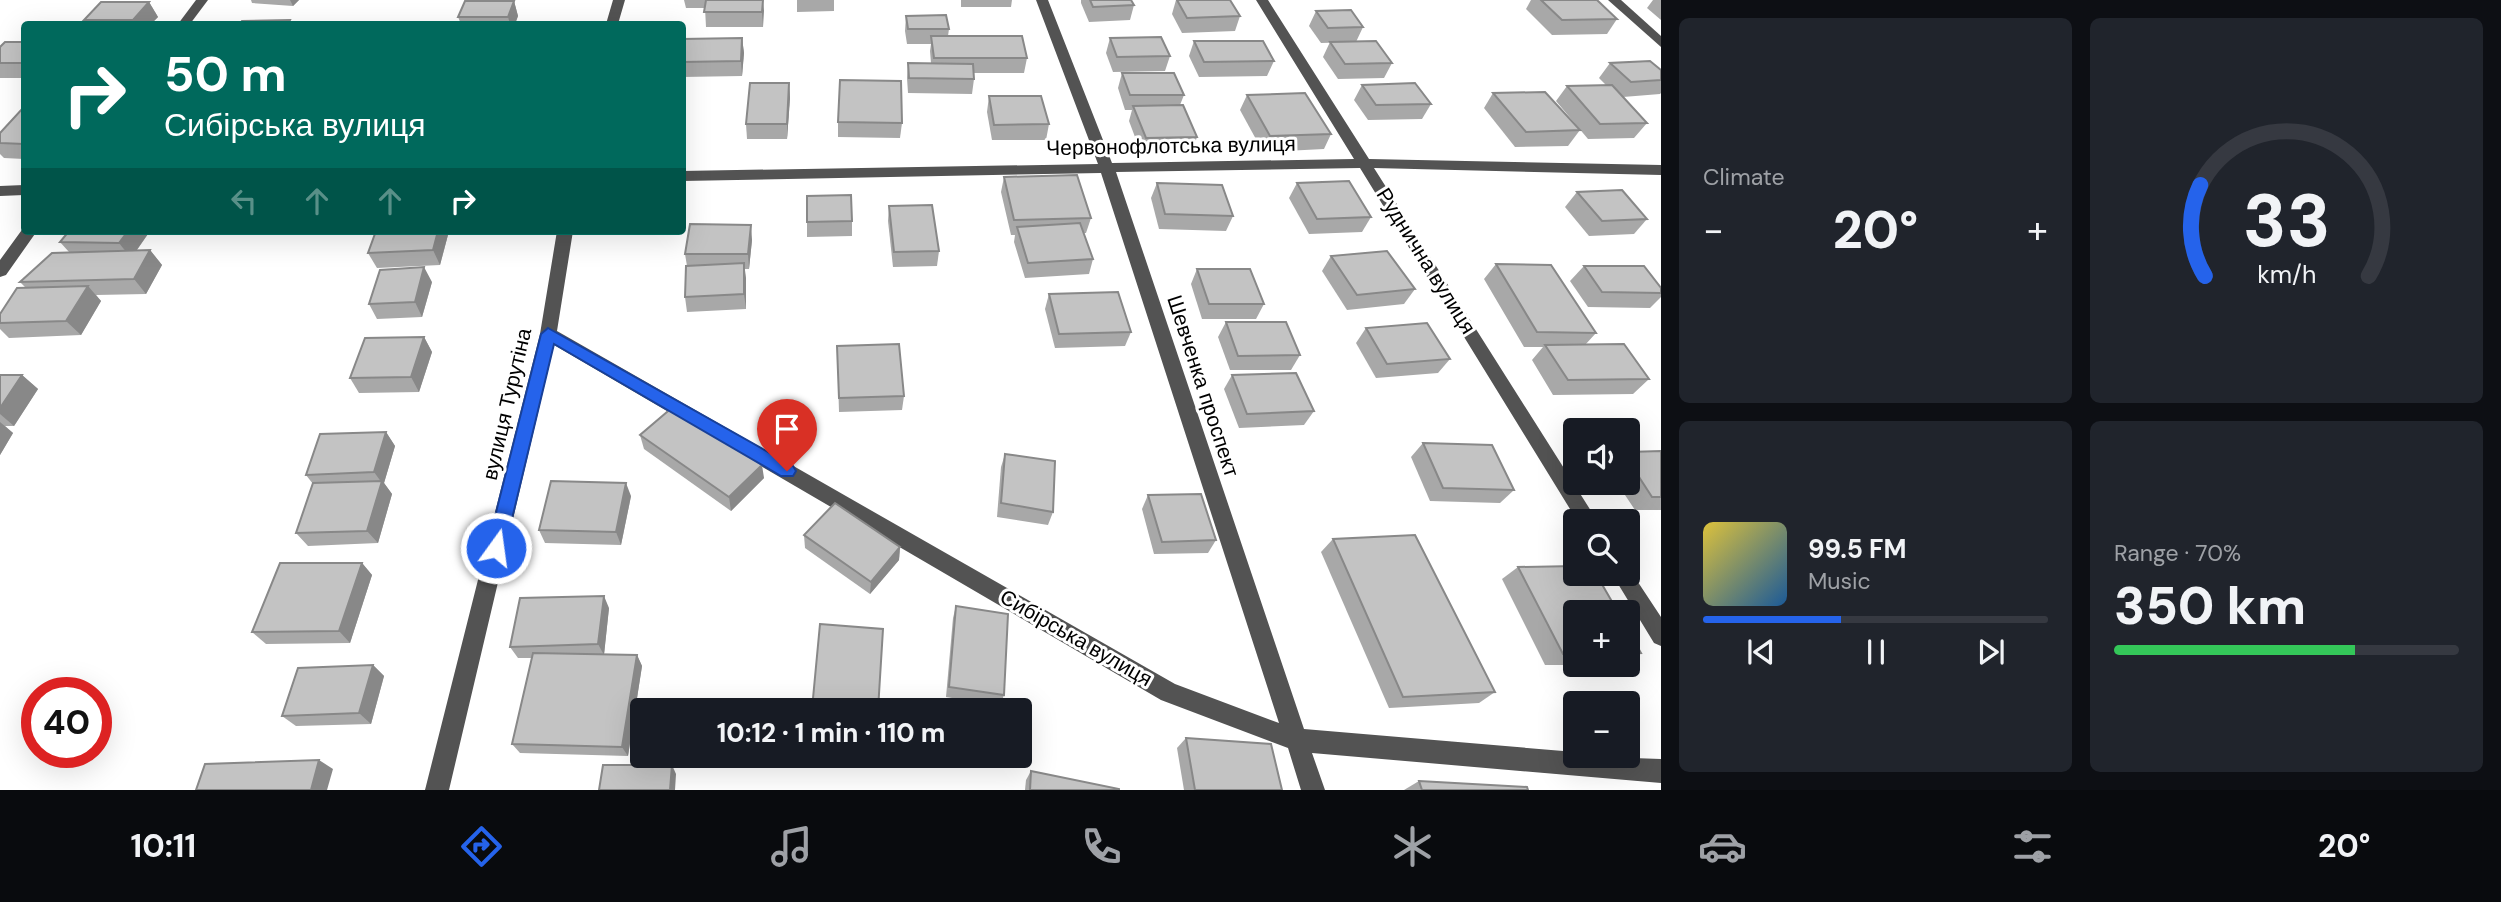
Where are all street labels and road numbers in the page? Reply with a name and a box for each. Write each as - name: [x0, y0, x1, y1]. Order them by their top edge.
- street label: Червонофлотська вулиця: [1046, 130, 1296, 162]
- street label: Руднична вулиця: [1370, 183, 1482, 339]
- street label: Шевченка проспект: [1160, 292, 1246, 481]
- street label: вулиця Турутіна: [476, 325, 538, 483]
- street label: Сибірська вулиця: [995, 583, 1157, 693]

